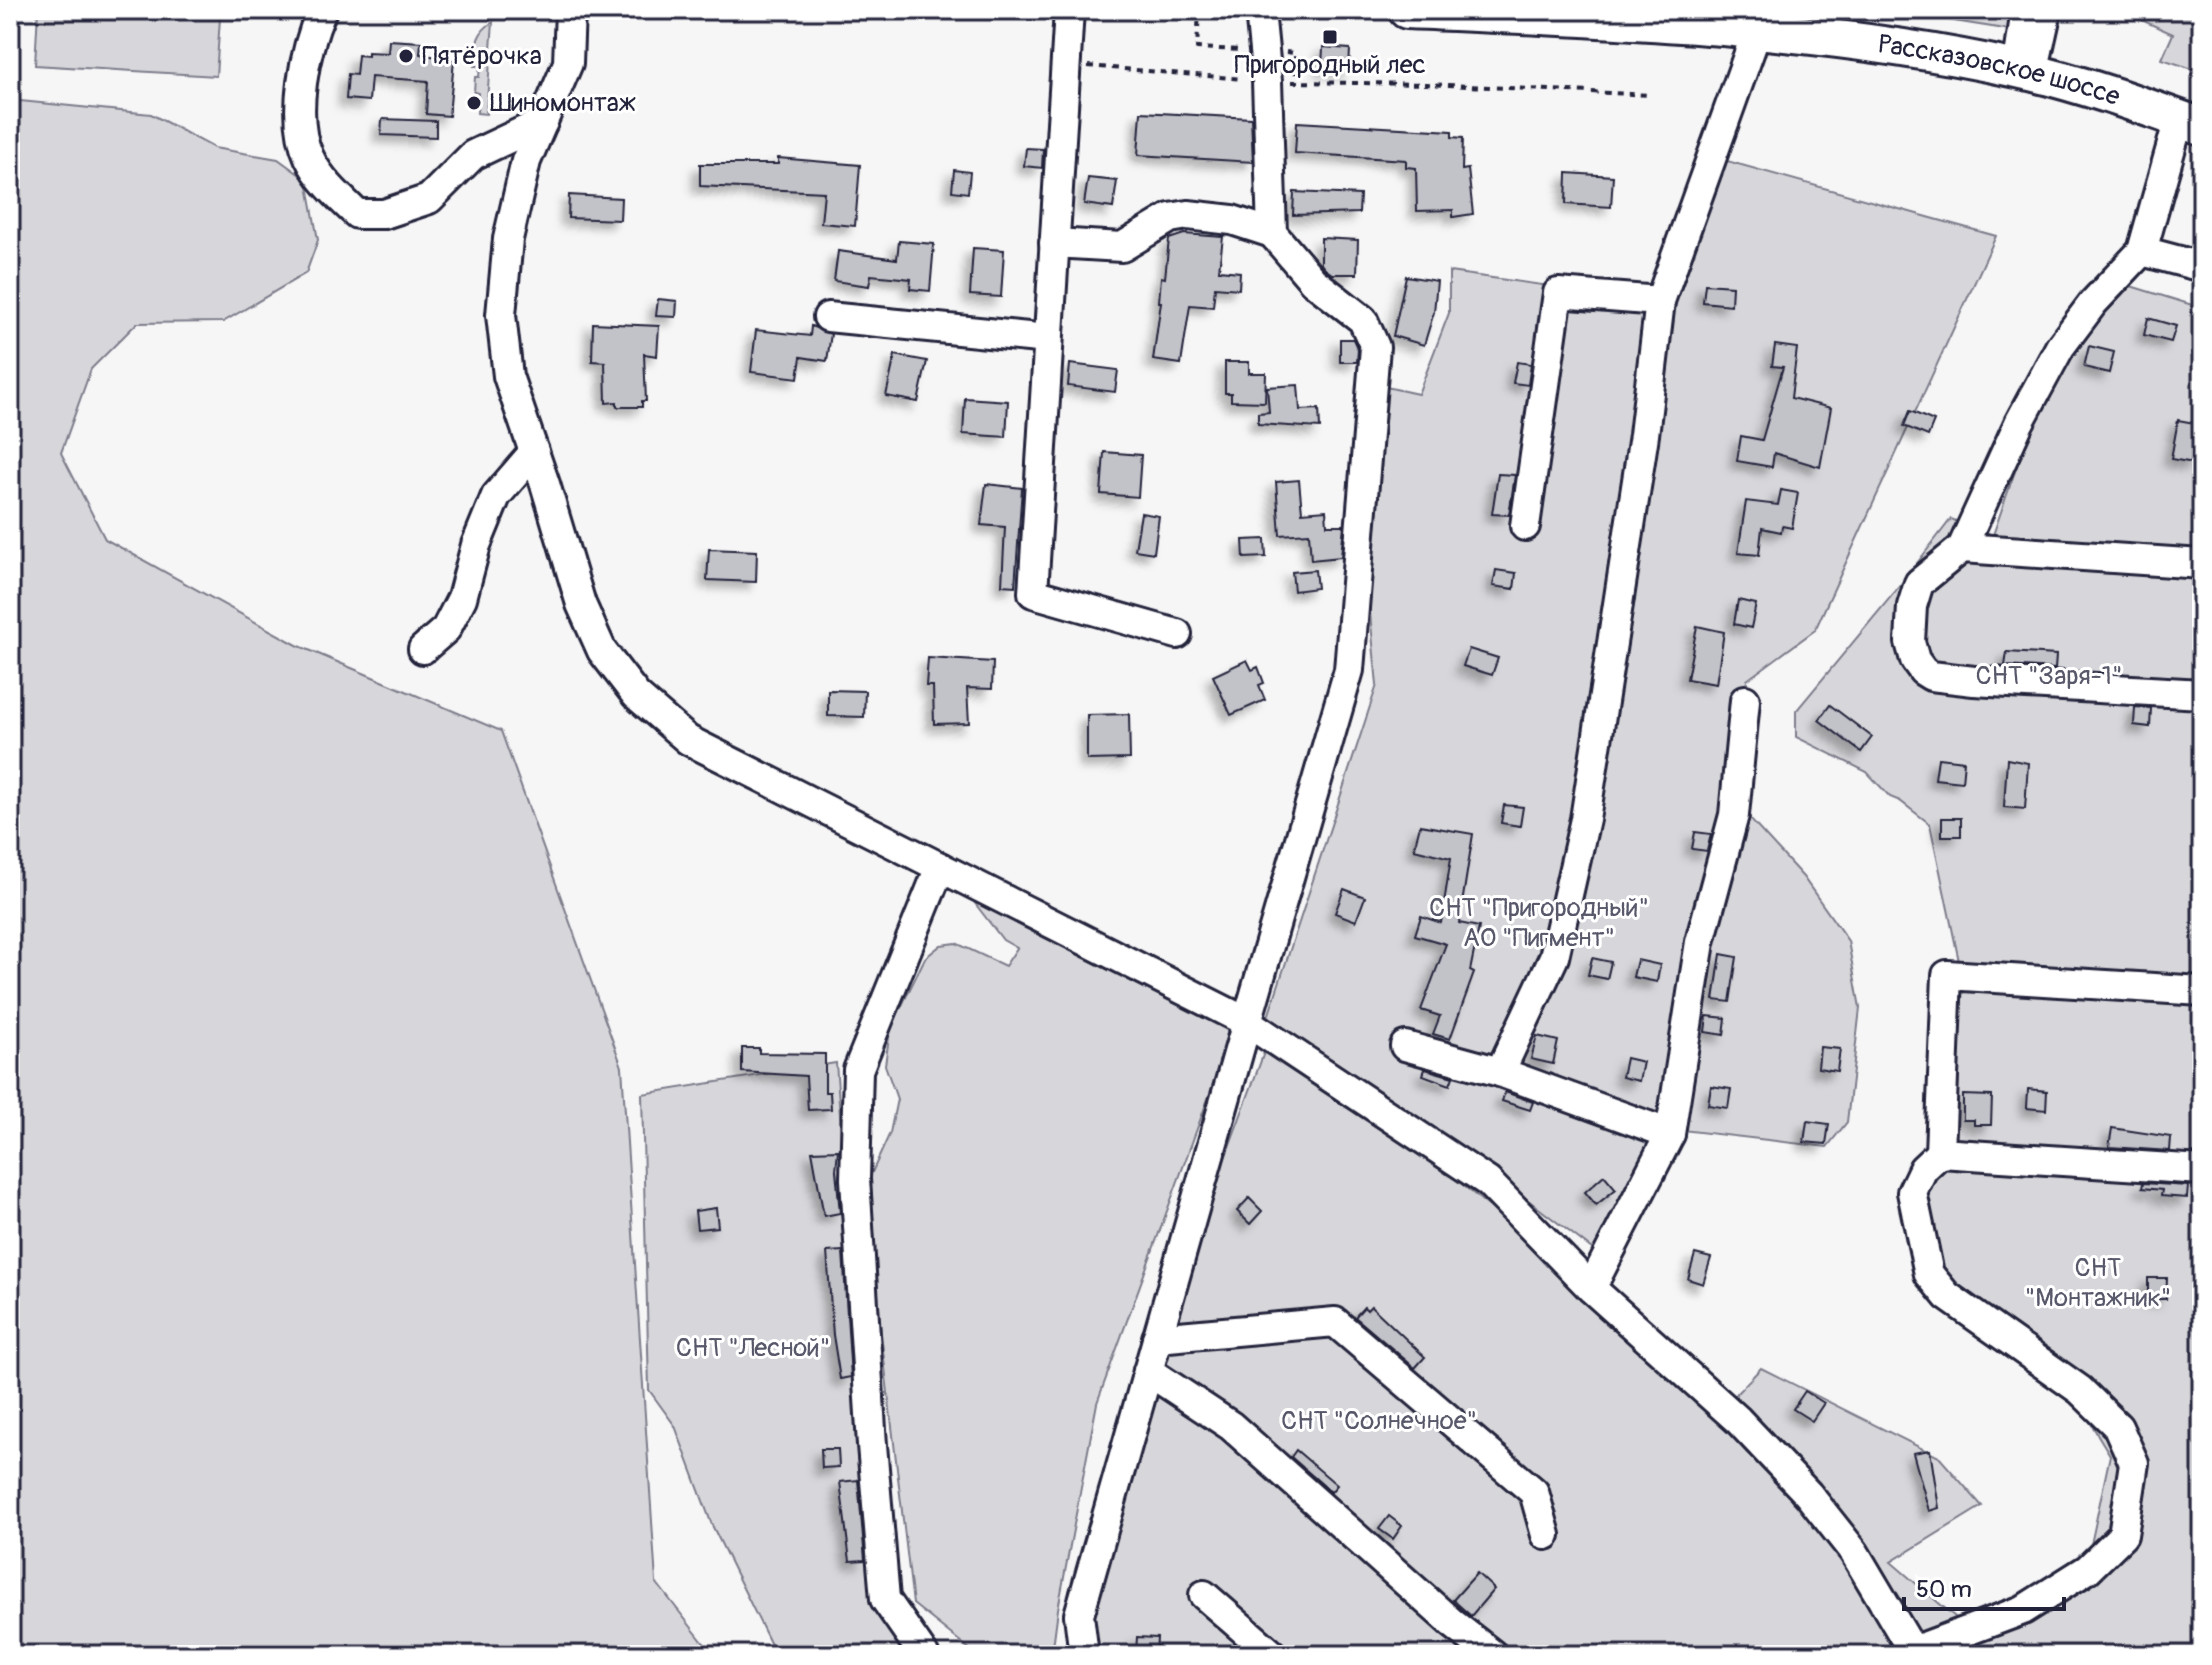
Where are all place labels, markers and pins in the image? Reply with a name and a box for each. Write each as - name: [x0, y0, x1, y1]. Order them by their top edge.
- marker: Пригородный лес: [1321, 28, 1339, 46]
- place label: Пятёрочка: [422, 40, 542, 72]
- marker: Пятёрочка: [397, 47, 415, 65]
- place label: Пригородный лес: [1234, 49, 1426, 81]
- place label: Шиномонтаж: [490, 87, 636, 119]
- marker: Шиномонтаж: [465, 94, 483, 112]

